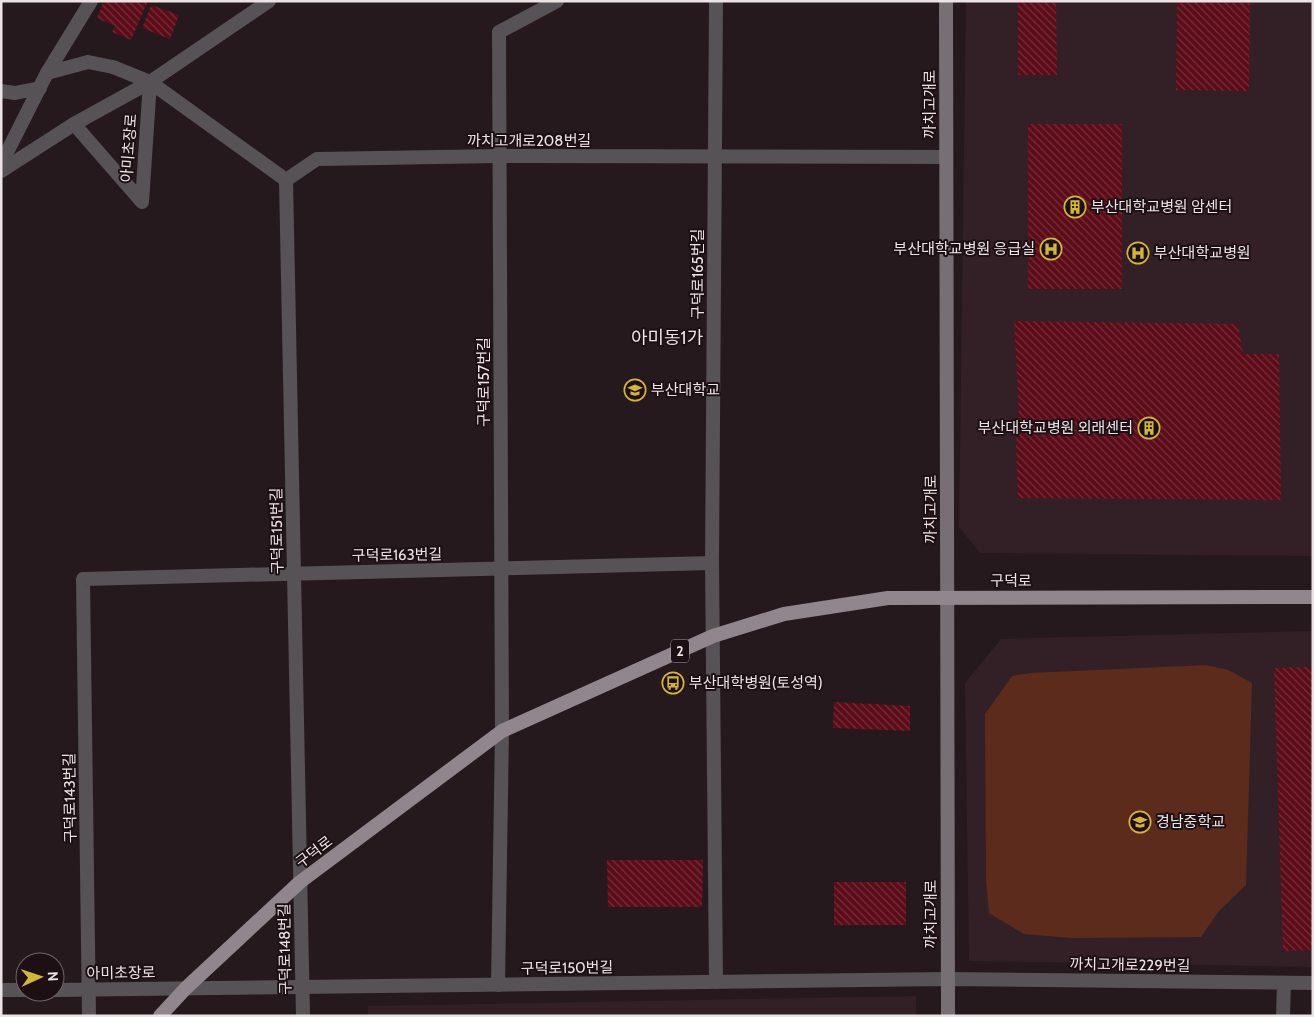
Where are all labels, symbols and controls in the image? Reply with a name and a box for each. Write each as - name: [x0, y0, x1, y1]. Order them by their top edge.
- street label: 까치고개로: [921, 69, 939, 139]
- street label: 아미초장로: [118, 113, 140, 183]
- street label: 까치고개로208번길: [467, 132, 591, 150]
- building icon: 부산대학교병원 암센터: [1063, 195, 1087, 219]
- place label: 부산대학교병원 암센터: [1091, 198, 1232, 216]
- street label: 구덕로165번길: [689, 229, 707, 319]
- hospital icon: 부산대학교병원 응급실: [1039, 237, 1063, 261]
- place label: 부산대학교병원 응급실: [894, 240, 1035, 258]
- hospital icon: 부산대학교병원: [1126, 241, 1150, 265]
- place label: 부산대학교병원: [1154, 244, 1251, 262]
- district label: 아미동1가: [631, 327, 703, 349]
- street label: 구덕로157번길: [475, 337, 493, 427]
- school or university icon: 부산대학교: [623, 378, 647, 402]
- place label: 부산대학교: [651, 381, 720, 399]
- building icon: 부산대학교병원 외래센터: [1137, 416, 1161, 440]
- place label: 부산대학교병원 외래센터: [978, 419, 1133, 437]
- street label: 까치고개로: [922, 474, 940, 544]
- street label: 구덕로151번길: [267, 487, 287, 575]
- street label: 구덕로163번길: [352, 545, 442, 565]
- street label: 구덕로: [990, 572, 1032, 590]
- road number: 2: [671, 640, 689, 662]
- bus stop icon: 부산대학병원(토성역): [661, 671, 685, 695]
- place label: 부산대학병원(토성역): [689, 674, 823, 692]
- street label: 구덕로143번길: [60, 753, 80, 843]
- school or university icon: 경남중학교: [1128, 810, 1152, 834]
- place label: 경남중학교: [1156, 813, 1225, 831]
- street label: 구덕로: [292, 832, 336, 872]
- street label: 까치고개로: [922, 879, 940, 949]
- street label: 구덕로148번길: [275, 903, 295, 995]
- north arrow: [15, 952, 65, 1002]
- street label: 까치고개로229번길: [1069, 955, 1191, 975]
- street label: 구덕로150번길: [521, 958, 613, 978]
- street label: 아미초장로: [86, 963, 156, 983]
- text: N: [44, 971, 62, 982]

